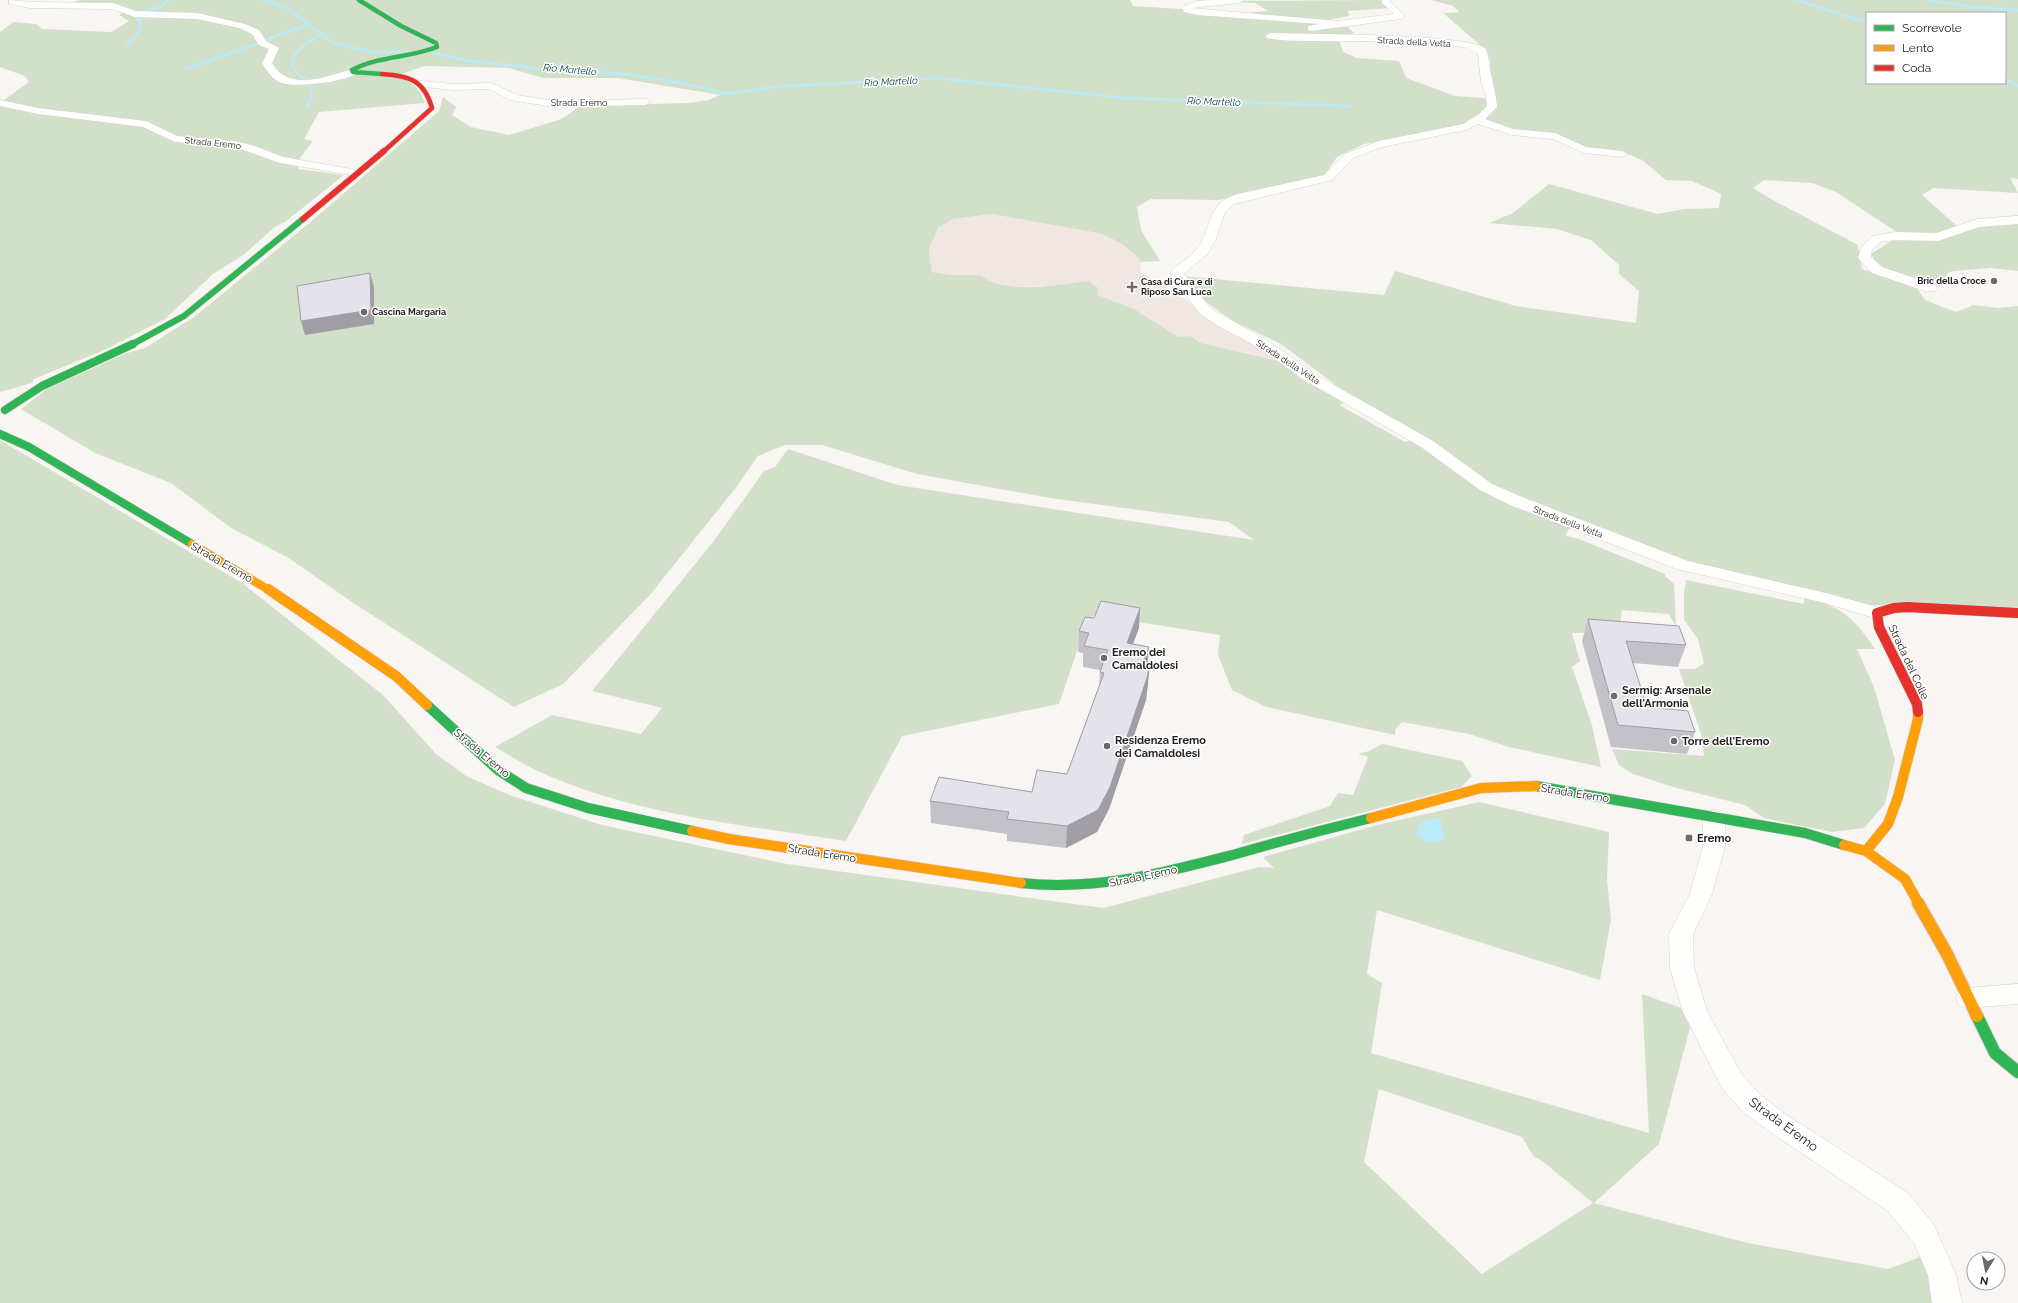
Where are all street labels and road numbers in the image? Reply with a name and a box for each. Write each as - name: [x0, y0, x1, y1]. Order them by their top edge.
- street label: Strada della Vetta: [1377, 35, 1451, 49]
- street label: Strada Eremo: [551, 98, 607, 108]
- street label: Strada Eremo: [184, 135, 242, 151]
- street label: Strada della Vetta: [1254, 338, 1322, 386]
- street label: Strada della Vetta: [1532, 504, 1604, 540]
- street label: Strada Eremo: [189, 540, 255, 586]
- street label: Strada del Colle: [1886, 623, 1932, 702]
- street label: Strada Eremo: [451, 726, 513, 781]
- street label: Strada Eremo: [1540, 782, 1611, 805]
- street label: Strada Eremo: [787, 842, 858, 865]
- street label: Strada Eremo: [1108, 863, 1179, 890]
- street label: Strada Eremo: [1746, 1094, 1821, 1155]

